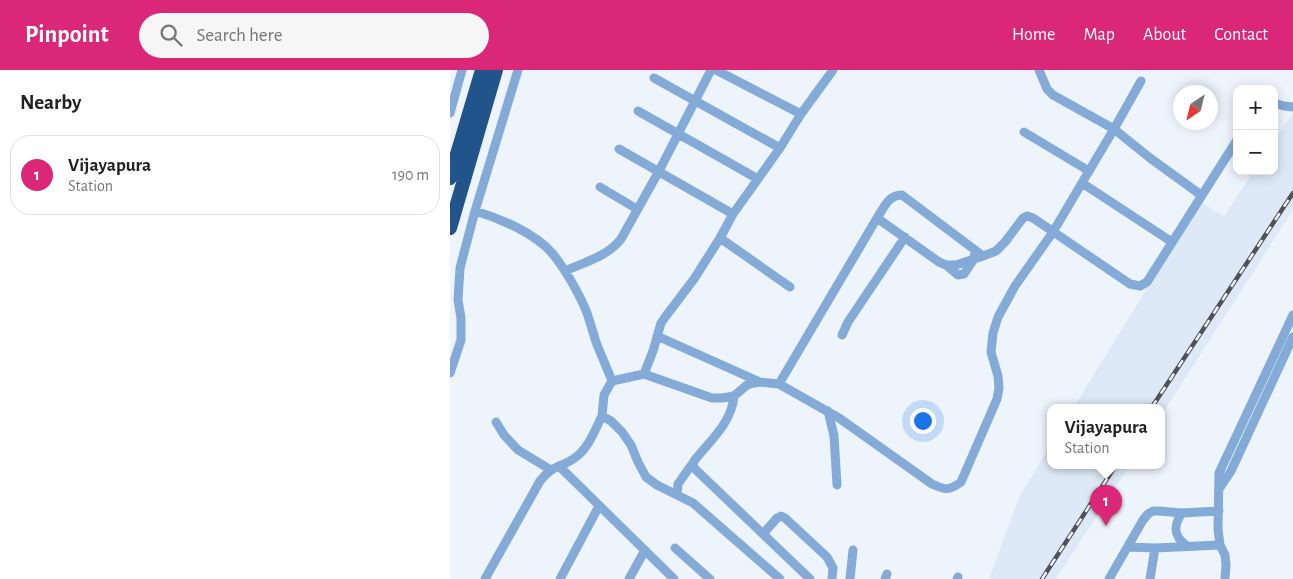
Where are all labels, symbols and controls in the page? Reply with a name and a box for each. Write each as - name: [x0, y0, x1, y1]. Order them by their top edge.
- search box: [139, 13, 489, 58]
- icon: search: [157, 21, 185, 49]
- text: Pinpoint: [25, 23, 109, 47]
- text: Search here: [197, 26, 283, 45]
- text: Home: [1012, 26, 1055, 44]
- text: Map: [1083, 26, 1115, 44]
- text: About: [1143, 26, 1186, 44]
- text: Contact: [1214, 26, 1268, 44]
- north arrow: [1173, 85, 1218, 130]
- map controls: [1233, 85, 1278, 175]
- button: +: [1233, 85, 1278, 130]
- text: Nearby: [20, 92, 81, 113]
- button: −: [1233, 130, 1278, 175]
- text: Vijayapura: [68, 156, 151, 175]
- text: 1: [34, 167, 40, 183]
- text: 190 m: [392, 167, 429, 183]
- text: Station: [68, 178, 113, 194]
- popup: [1047, 404, 1165, 469]
- your location: [910, 408, 936, 434]
- text: Vijayapura: [1064, 418, 1148, 437]
- text: Station: [1064, 440, 1109, 456]
- pin: 1: [1090, 485, 1122, 526]

